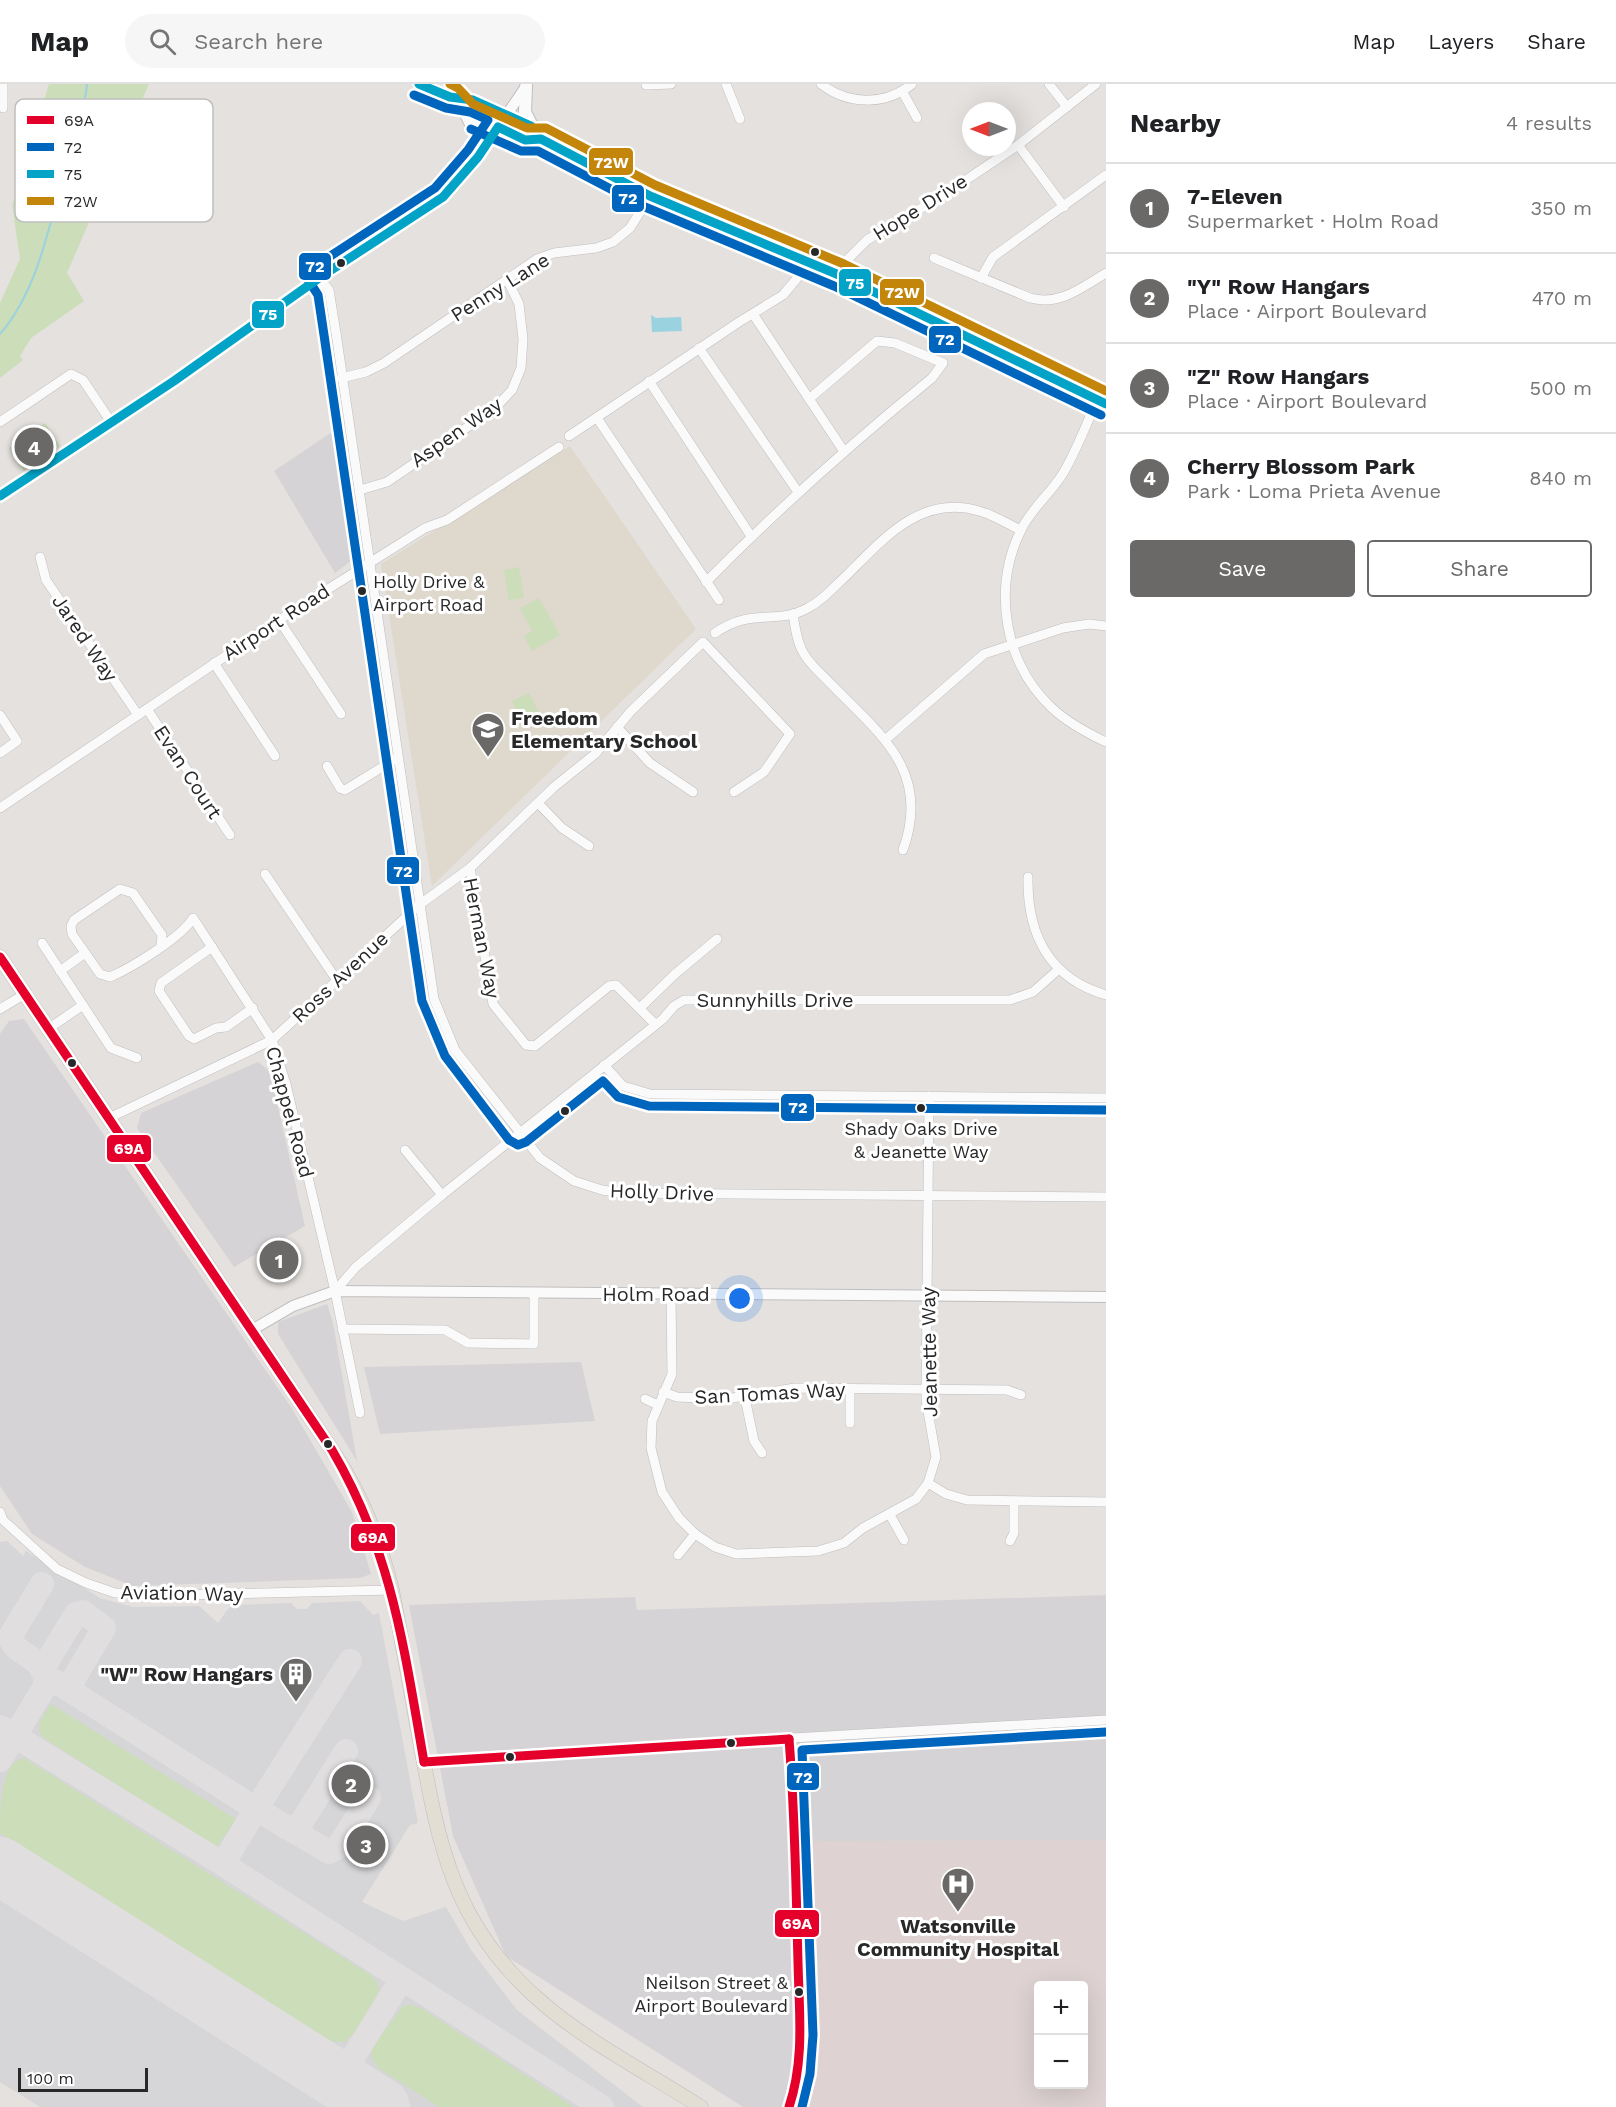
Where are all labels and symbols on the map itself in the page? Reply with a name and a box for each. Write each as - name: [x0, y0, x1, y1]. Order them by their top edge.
- legend: [15, 99, 213, 222]
- north arrow: [962, 102, 1016, 156]
- text: 69A: [64, 111, 94, 130]
- text: 72: [64, 138, 82, 157]
- line badge: 72W: [588, 147, 634, 176]
- text: 72W: [593, 153, 629, 172]
- text: 75: [64, 165, 82, 184]
- street label: Hope Drive: [868, 168, 972, 246]
- line badge: 72: [611, 184, 645, 213]
- text: 72: [618, 189, 638, 208]
- text: 72W: [64, 192, 98, 211]
- unlabelled marker: [809, 246, 821, 258]
- street label: Penny Lane: [446, 247, 554, 327]
- line badge: 72: [298, 252, 332, 281]
- text: 72: [305, 257, 325, 276]
- unlabelled marker: [335, 257, 347, 269]
- line badge: 75: [838, 268, 872, 297]
- text: 75: [846, 274, 864, 293]
- line badge: 72W: [879, 278, 925, 306]
- text: 72W: [884, 283, 920, 302]
- line badge: 75: [251, 300, 285, 329]
- text: 75: [259, 305, 277, 324]
- line badge: 72: [928, 325, 962, 354]
- text: 72: [935, 330, 955, 349]
- street label: Aspen Way: [406, 391, 507, 472]
- pin: 4: [15, 424, 54, 470]
- place label: Holly Drive & Airport Road: [373, 571, 485, 615]
- street label: Airport Road: [218, 578, 334, 666]
- marker: Holly Drive & Airport Road: [356, 585, 368, 597]
- street label: Jared Way: [47, 590, 123, 687]
- place label: Freedom Elementary School: [511, 706, 698, 753]
- school or university icon: Freedom Elementary School: [470, 711, 506, 758]
- street label: Evan Court: [149, 721, 227, 824]
- line badge: 72: [386, 856, 420, 885]
- text: 72: [393, 862, 413, 881]
- street label: Herman Way: [459, 875, 506, 1001]
- street label: Ross Avenue: [287, 926, 393, 1028]
- street label: Sunnyhills Drive: [697, 988, 853, 1012]
- street label: Chappel Road: [261, 1044, 319, 1180]
- unlabelled marker: [66, 1057, 78, 1069]
- line badge: 72: [780, 1093, 815, 1122]
- text: 72: [788, 1098, 808, 1117]
- marker: Shady Oaks Drive & Jeanette Way: [915, 1102, 927, 1114]
- unlabelled marker: [559, 1105, 571, 1117]
- place label: Shady Oaks Drive & Jeanette Way: [844, 1118, 998, 1162]
- line badge: 69A: [106, 1134, 152, 1163]
- text: 69A: [114, 1139, 144, 1158]
- street label: Holly Drive: [609, 1178, 715, 1206]
- pin: 1: [260, 1238, 298, 1282]
- street label: Holm Road: [602, 1282, 710, 1306]
- your location: [725, 1284, 754, 1313]
- street label: Jeanette Way: [916, 1286, 942, 1417]
- street label: San Tomas Way: [694, 1377, 847, 1409]
- unlabelled marker: [322, 1438, 334, 1450]
- line badge: 69A: [350, 1523, 396, 1552]
- text: 69A: [358, 1528, 388, 1547]
- street label: Aviation Way: [120, 1580, 244, 1606]
- building icon: "W" Row Hangars: [278, 1656, 314, 1703]
- place label: "W" Row Hangars: [100, 1662, 273, 1686]
- unlabelled marker: [725, 1737, 737, 1749]
- unlabelled marker: [504, 1751, 516, 1763]
- pin: 2: [332, 1762, 370, 1806]
- line badge: 72: [786, 1762, 820, 1791]
- text: 72: [793, 1768, 813, 1787]
- pin: 3: [346, 1822, 386, 1868]
- hospital icon: Watsonville Community Hospital: [940, 1866, 976, 1913]
- line badge: 69A: [774, 1909, 820, 1938]
- text: 69A: [782, 1914, 812, 1933]
- place label: Watsonville Community Hospital: [857, 1914, 1059, 1961]
- place label: Neilson Street & Airport Boulevard: [634, 1972, 789, 2016]
- marker: Neilson Street & Airport Boulevard: [793, 1986, 805, 1998]
- scale bar: [18, 2065, 148, 2092]

